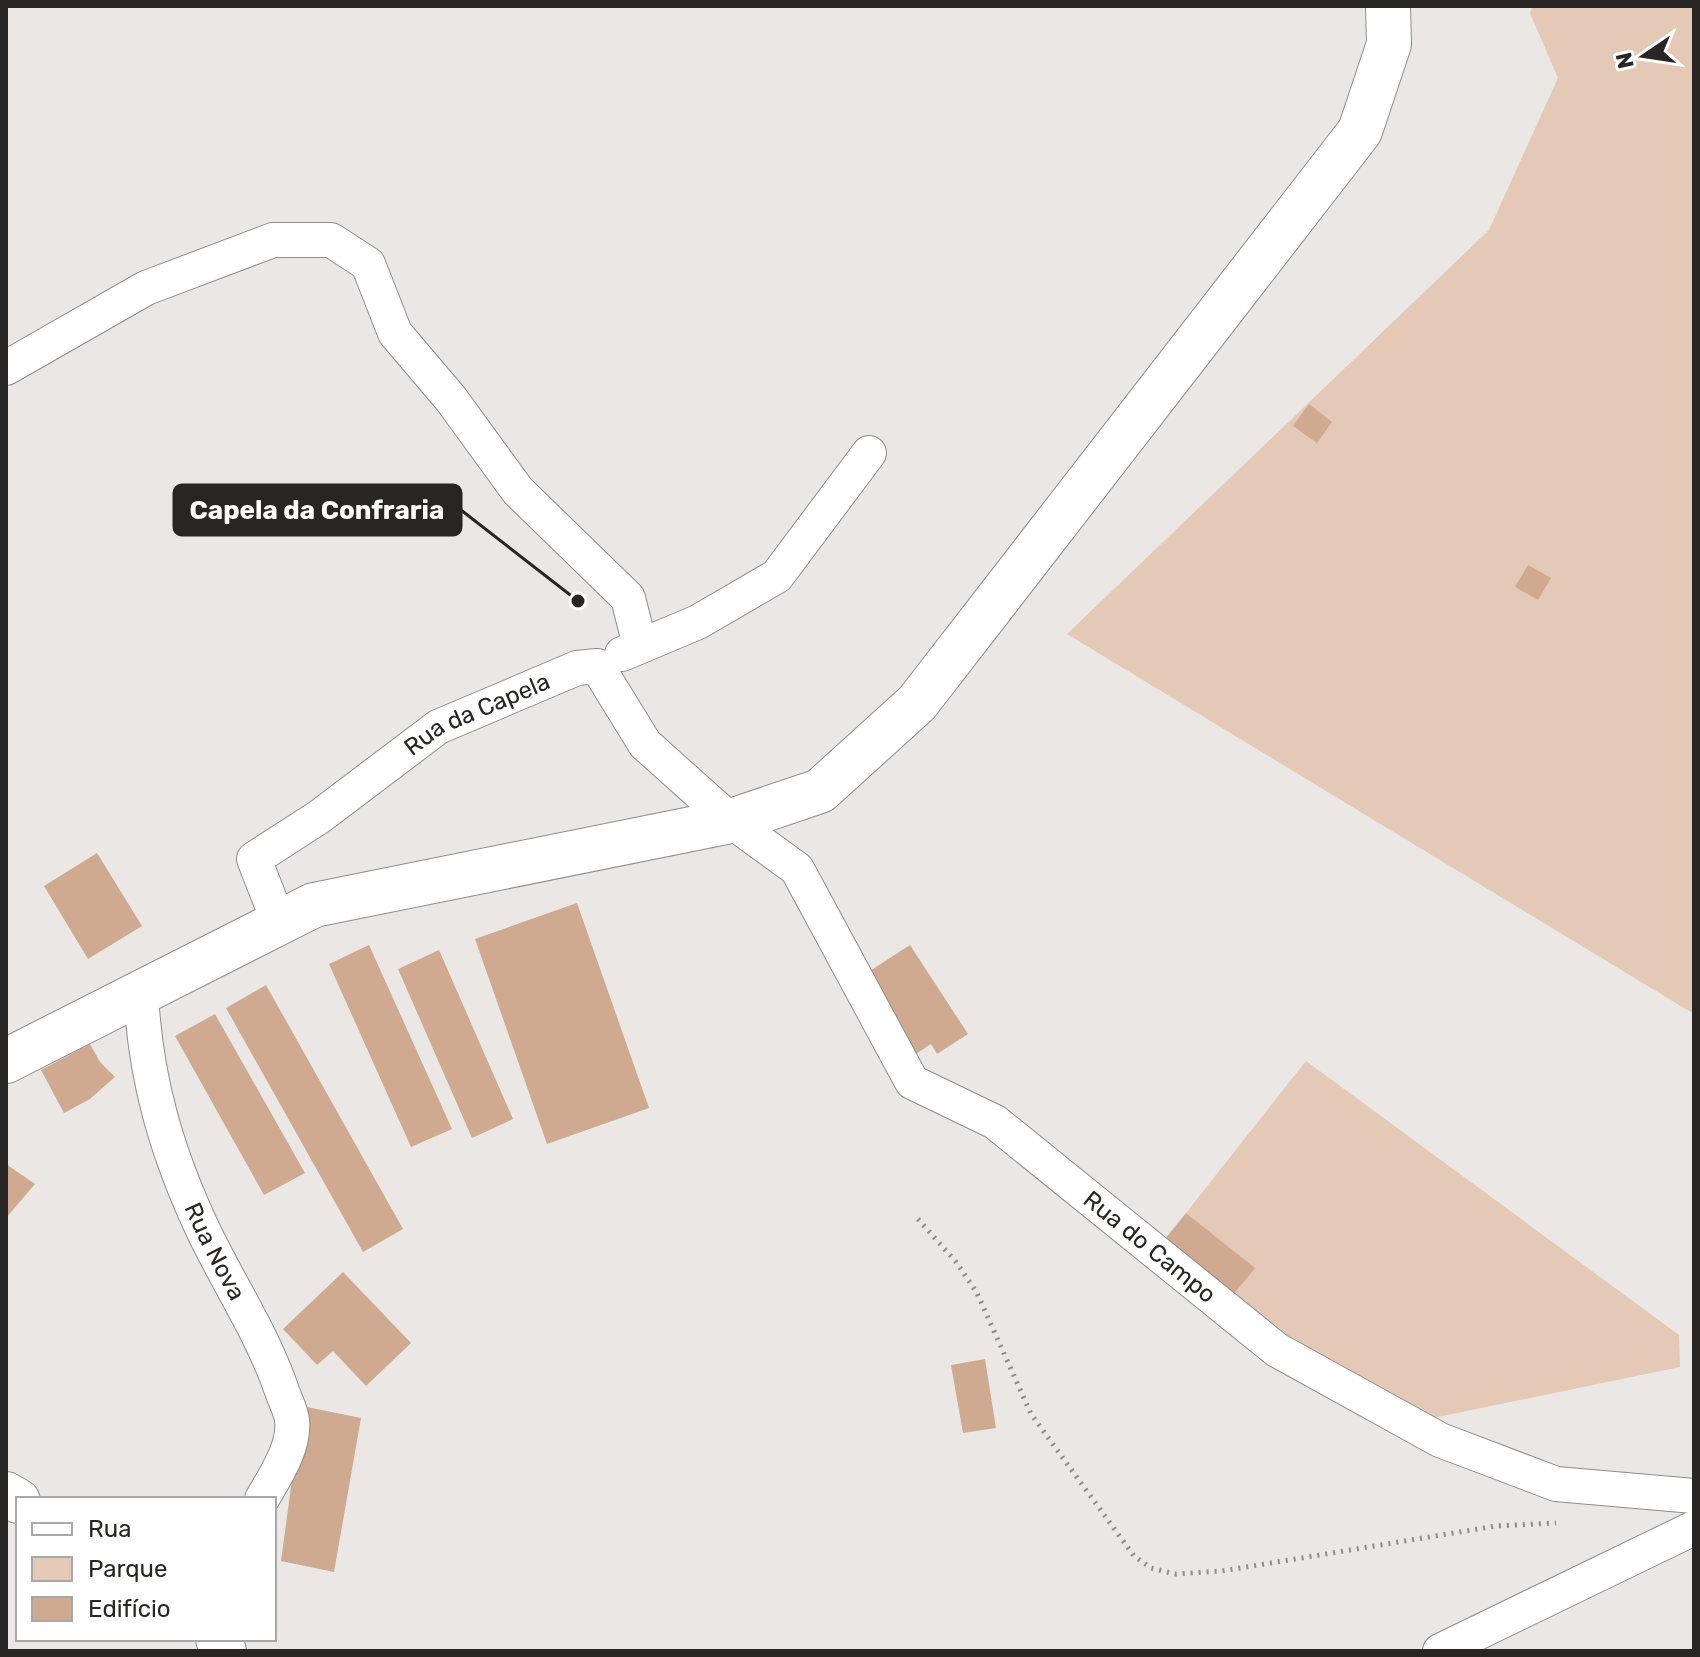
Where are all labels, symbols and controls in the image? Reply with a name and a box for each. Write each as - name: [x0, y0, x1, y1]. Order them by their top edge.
- north arrow: [1604, 16, 1684, 96]
- text: N: [1610, 50, 1640, 71]
- callout: Capela da Confraria: [174, 485, 461, 535]
- text: Capela da Confraria: [190, 495, 444, 526]
- street label: Rua da Capela: [399, 667, 554, 762]
- street label: Rua do Campo: [1078, 1185, 1221, 1309]
- street label: Rua Nova: [179, 1198, 251, 1305]
- legend: [16, 1497, 276, 1641]
- text: Rua: [88, 1515, 131, 1543]
- text: Parque: [88, 1555, 167, 1583]
- text: Edifício: [88, 1595, 171, 1623]

